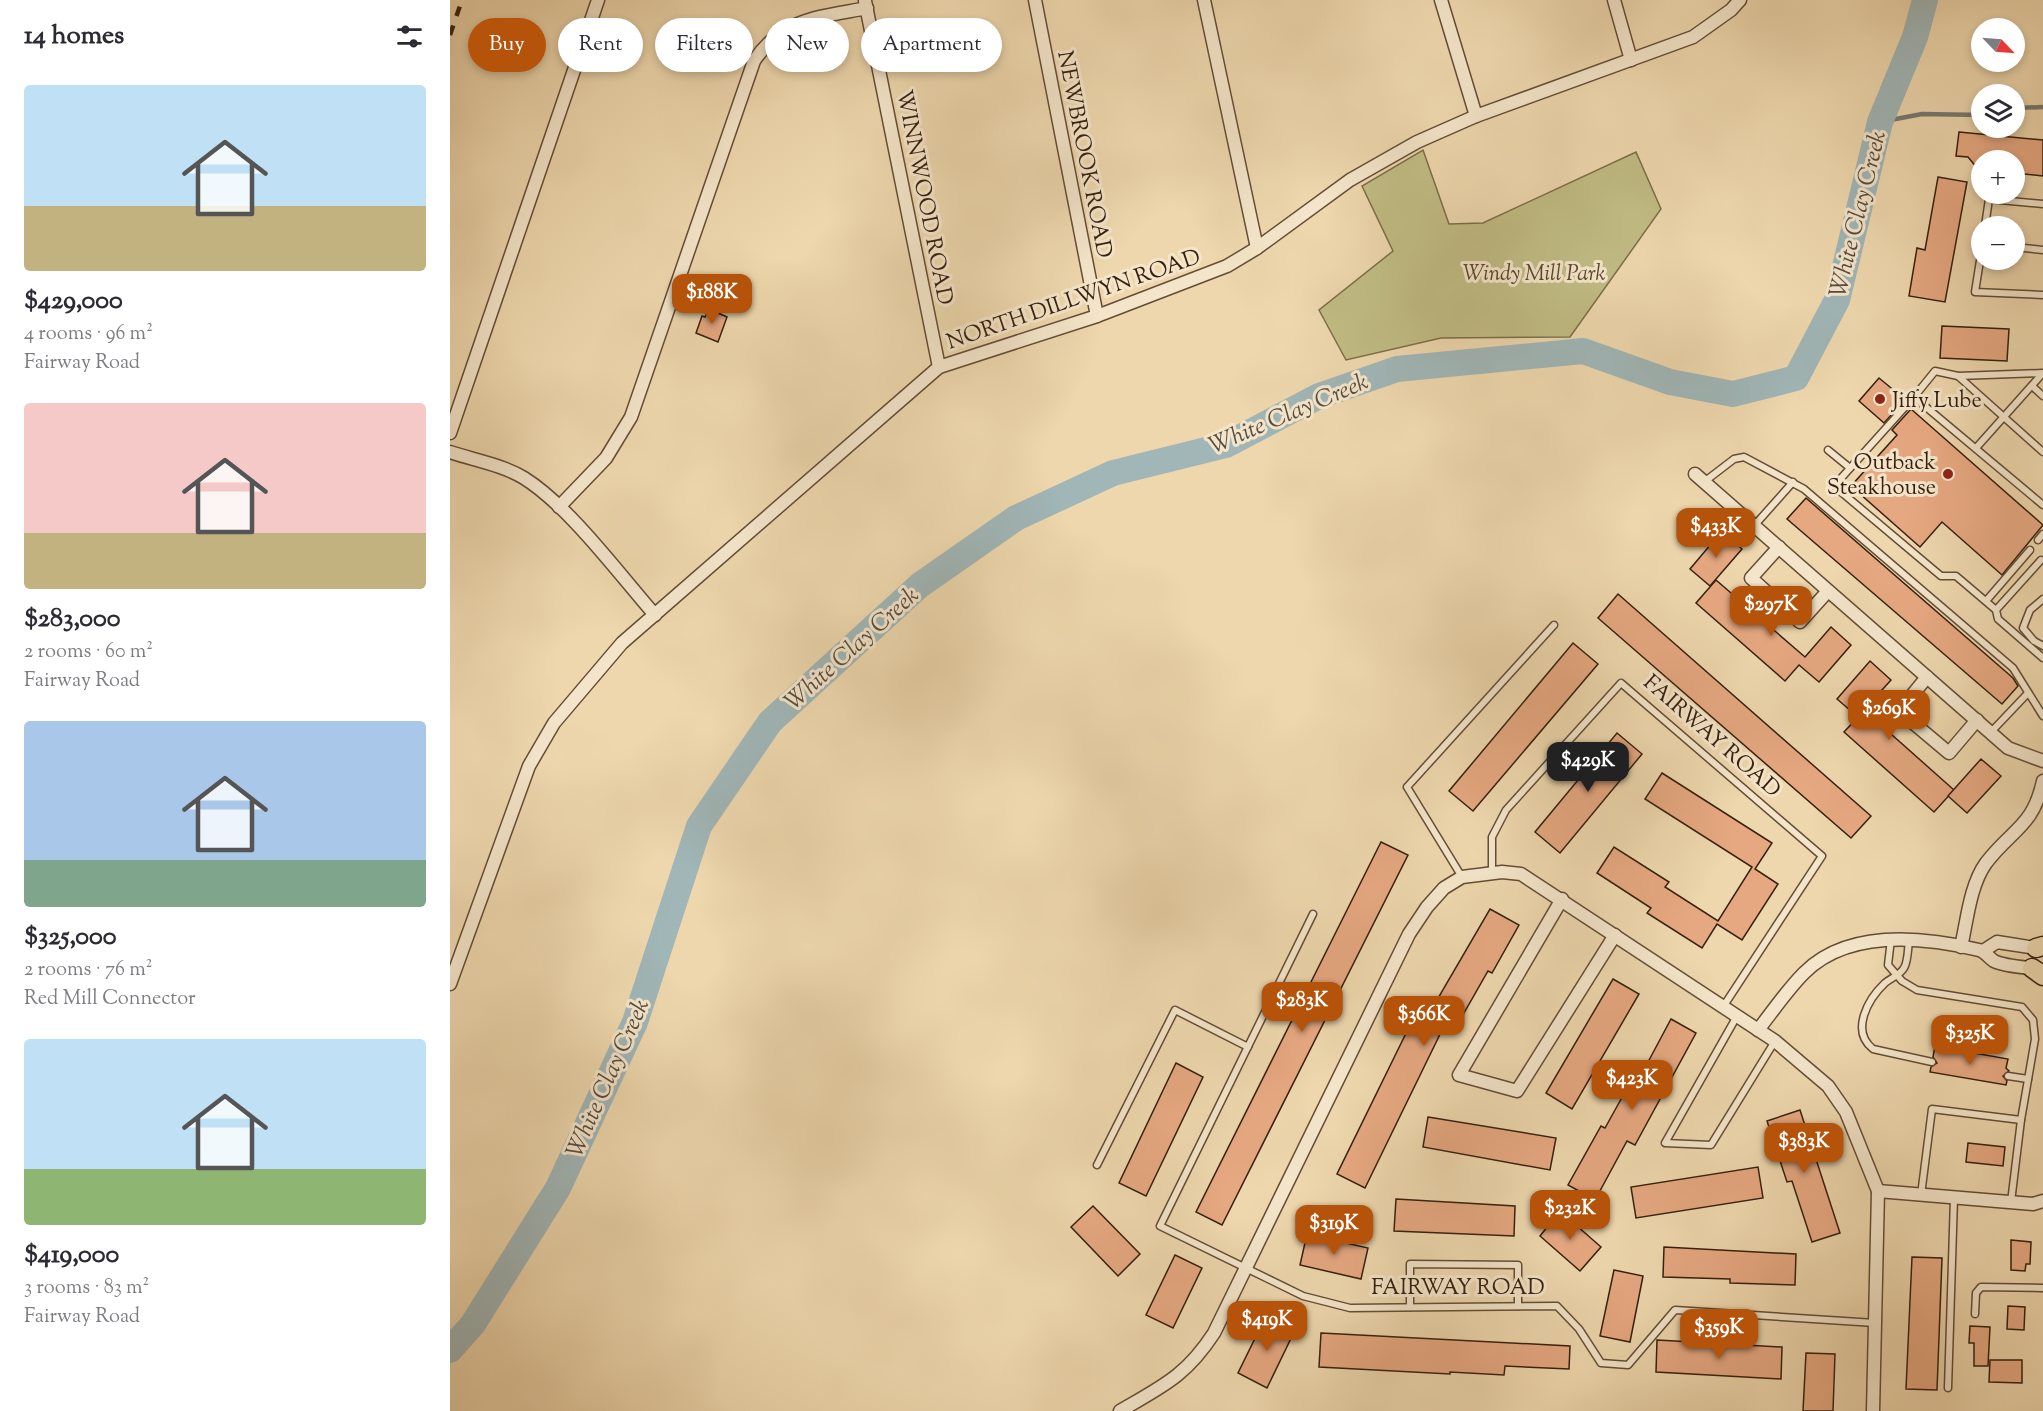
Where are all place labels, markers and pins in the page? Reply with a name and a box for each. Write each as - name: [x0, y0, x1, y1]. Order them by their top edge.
- pin: $188K: [670, 274, 754, 325]
- place label: Jiffy Lube: [1891, 386, 1982, 418]
- marker: Jiffy Lube: [1873, 392, 1887, 406]
- place label: Outback Steakhouse: [1827, 448, 1936, 505]
- marker: Outback Steakhouse: [1941, 467, 1955, 481]
- pin: $433K: [1674, 508, 1758, 559]
- pin: $297K: [1729, 586, 1813, 637]
- pin: $269K: [1847, 690, 1931, 741]
- pin: $429K: [1546, 742, 1630, 793]
- pin: $283K: [1260, 982, 1344, 1033]
- pin: $366K: [1382, 996, 1466, 1047]
- pin: $325K: [1928, 1015, 2012, 1066]
- pin: $423K: [1590, 1060, 1674, 1111]
- pin: $383K: [1762, 1123, 1846, 1174]
- pin: $232K: [1528, 1190, 1612, 1241]
- pin: $319K: [1292, 1205, 1376, 1256]
- pin: $419K: [1225, 1301, 1309, 1352]
- pin: $359K: [1677, 1309, 1761, 1360]

